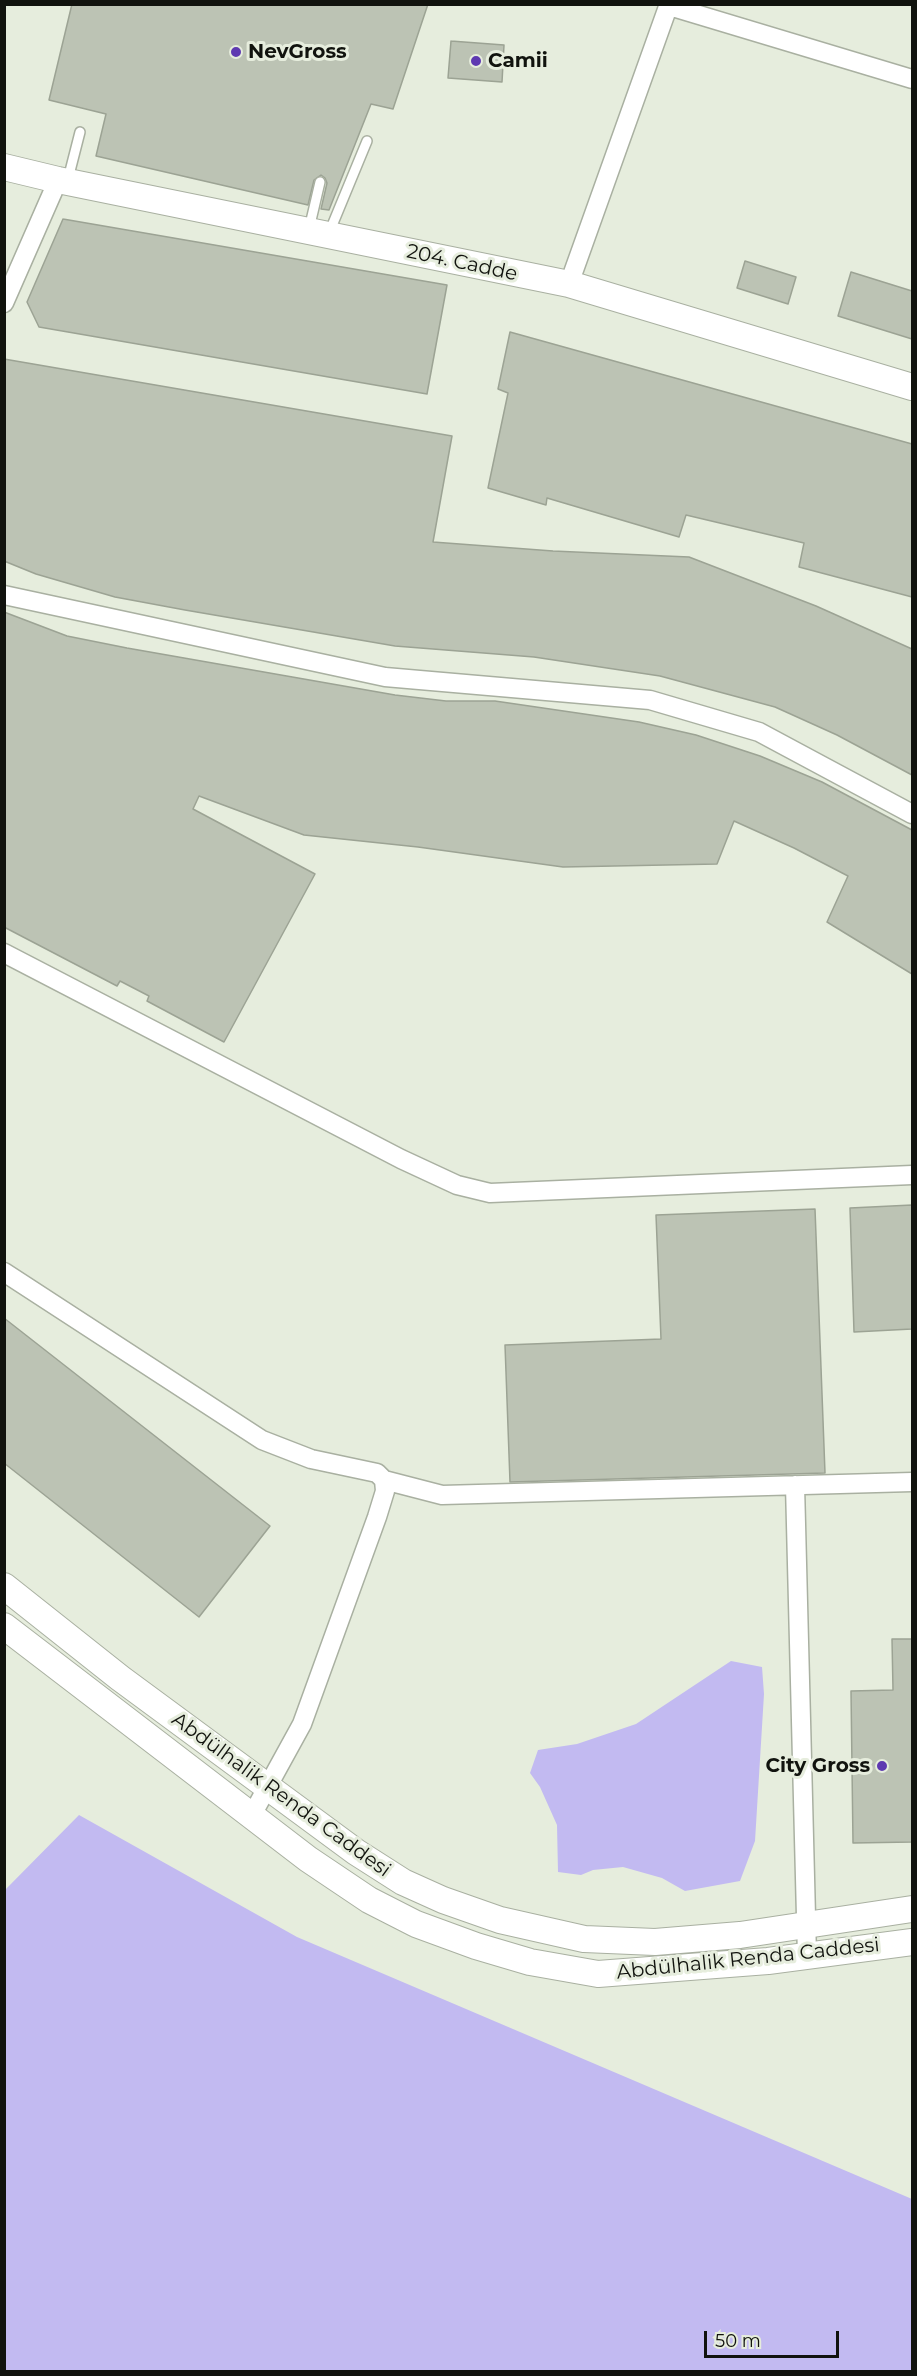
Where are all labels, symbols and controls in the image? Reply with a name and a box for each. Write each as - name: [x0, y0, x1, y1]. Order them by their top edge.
- place label: NevGross: [248, 40, 347, 64]
- marker: NevGross: [229, 45, 243, 59]
- place label: Camii: [488, 49, 548, 73]
- marker: Camii: [469, 54, 483, 68]
- street label: 204. Cadde: [404, 240, 520, 286]
- street label: Abdülhalik Renda Caddesi: [167, 1708, 395, 1882]
- place label: City Gross: [765, 1754, 870, 1778]
- marker: City Gross: [875, 1759, 889, 1773]
- street label: Abdülhalik Renda Caddesi: [615, 1933, 881, 1985]
- scale bar: [707, 2319, 842, 2357]
- text: 50 m: [715, 2330, 761, 2352]

